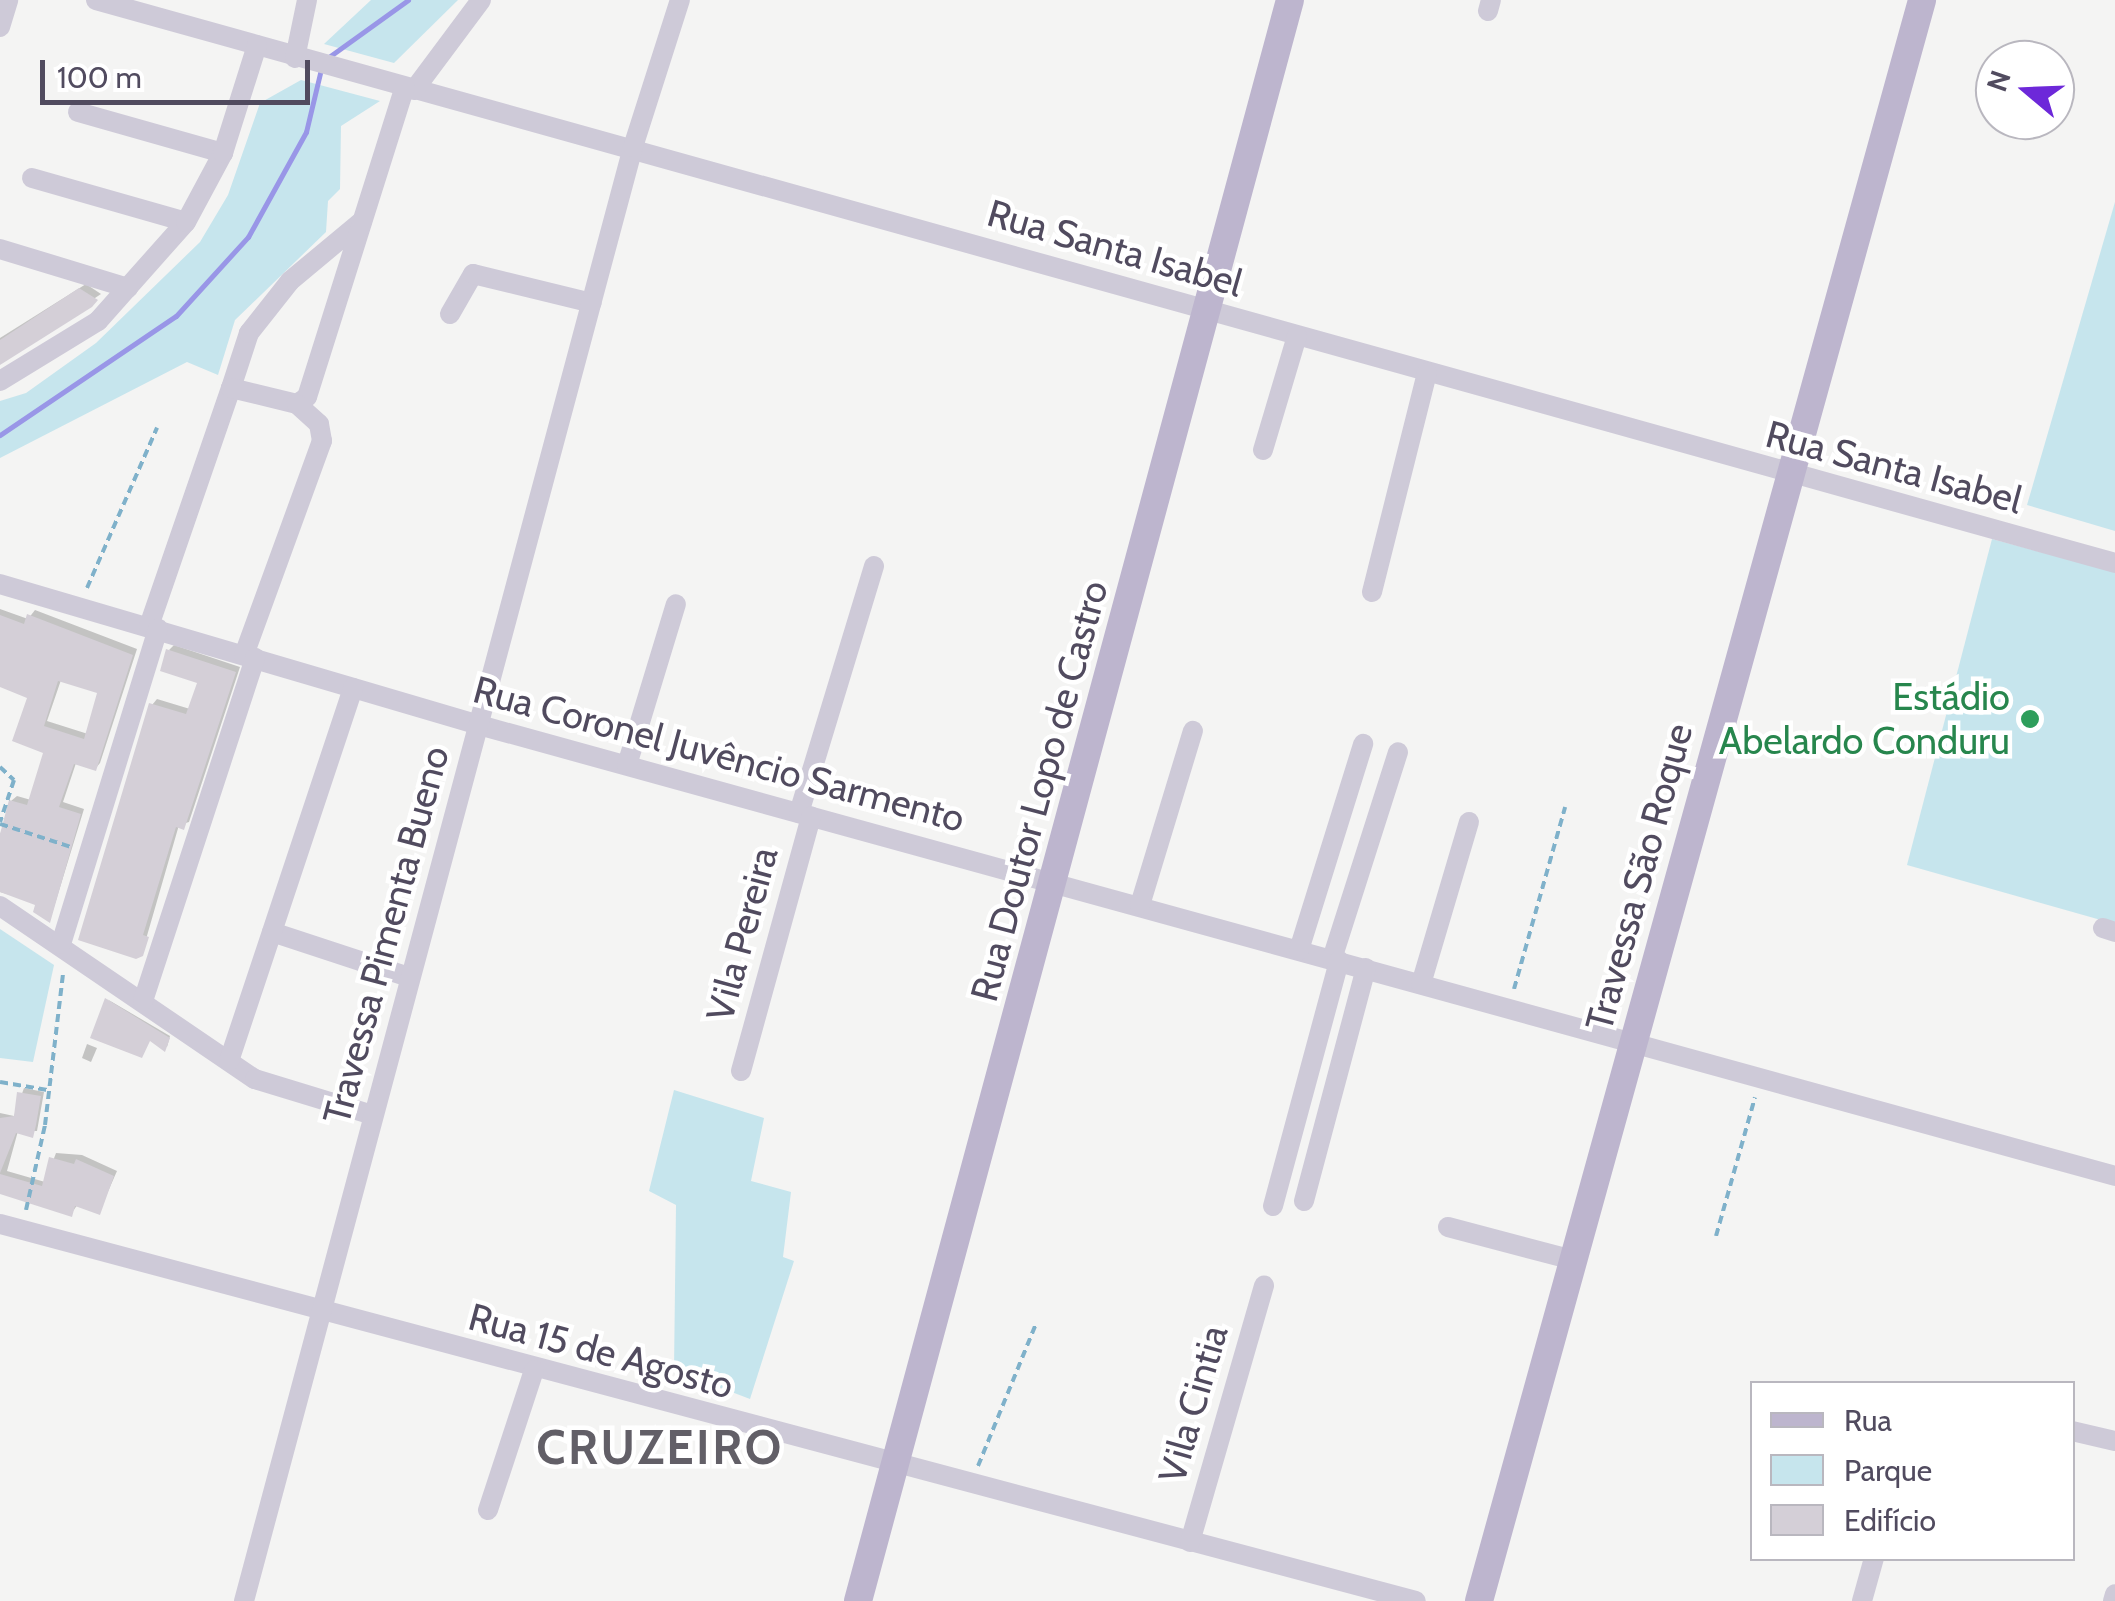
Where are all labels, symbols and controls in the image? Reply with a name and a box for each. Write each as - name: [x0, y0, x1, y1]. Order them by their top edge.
- scale bar: [45, 40, 315, 102]
- north arrow: [1975, 40, 2075, 140]
- text: 100 m: [57, 59, 142, 96]
- text: N: [1979, 66, 2018, 96]
- street label: Rua Santa Isabel: [982, 190, 1248, 306]
- street label: Rua Santa Isabel: [1761, 411, 2027, 523]
- street label: Rua Doutor Lopo de Castro: [961, 576, 1117, 1006]
- street label: Rua Coronel Juvêncio Sarmento: [469, 666, 969, 842]
- place label: Estádio Abelardo Conduru: [1719, 674, 2010, 764]
- marker: Estádio Abelardo Conduru: [2019, 708, 2041, 730]
- street label: Travessa São Roque: [1576, 719, 1702, 1035]
- street label: Travessa Pimenta Bueno: [314, 741, 458, 1129]
- street label: Vila Pereira: [697, 842, 787, 1026]
- street label: Rua 15 de Agosto: [464, 1294, 738, 1408]
- street label: Vila Cintia: [1149, 1320, 1237, 1488]
- legend: [1750, 1381, 2075, 1561]
- text: Rua: [1844, 1402, 1892, 1439]
- district label: CRUZEIRO: [536, 1419, 784, 1477]
- text: Parque: [1844, 1452, 1932, 1489]
- text: Edifício: [1844, 1502, 1936, 1539]

